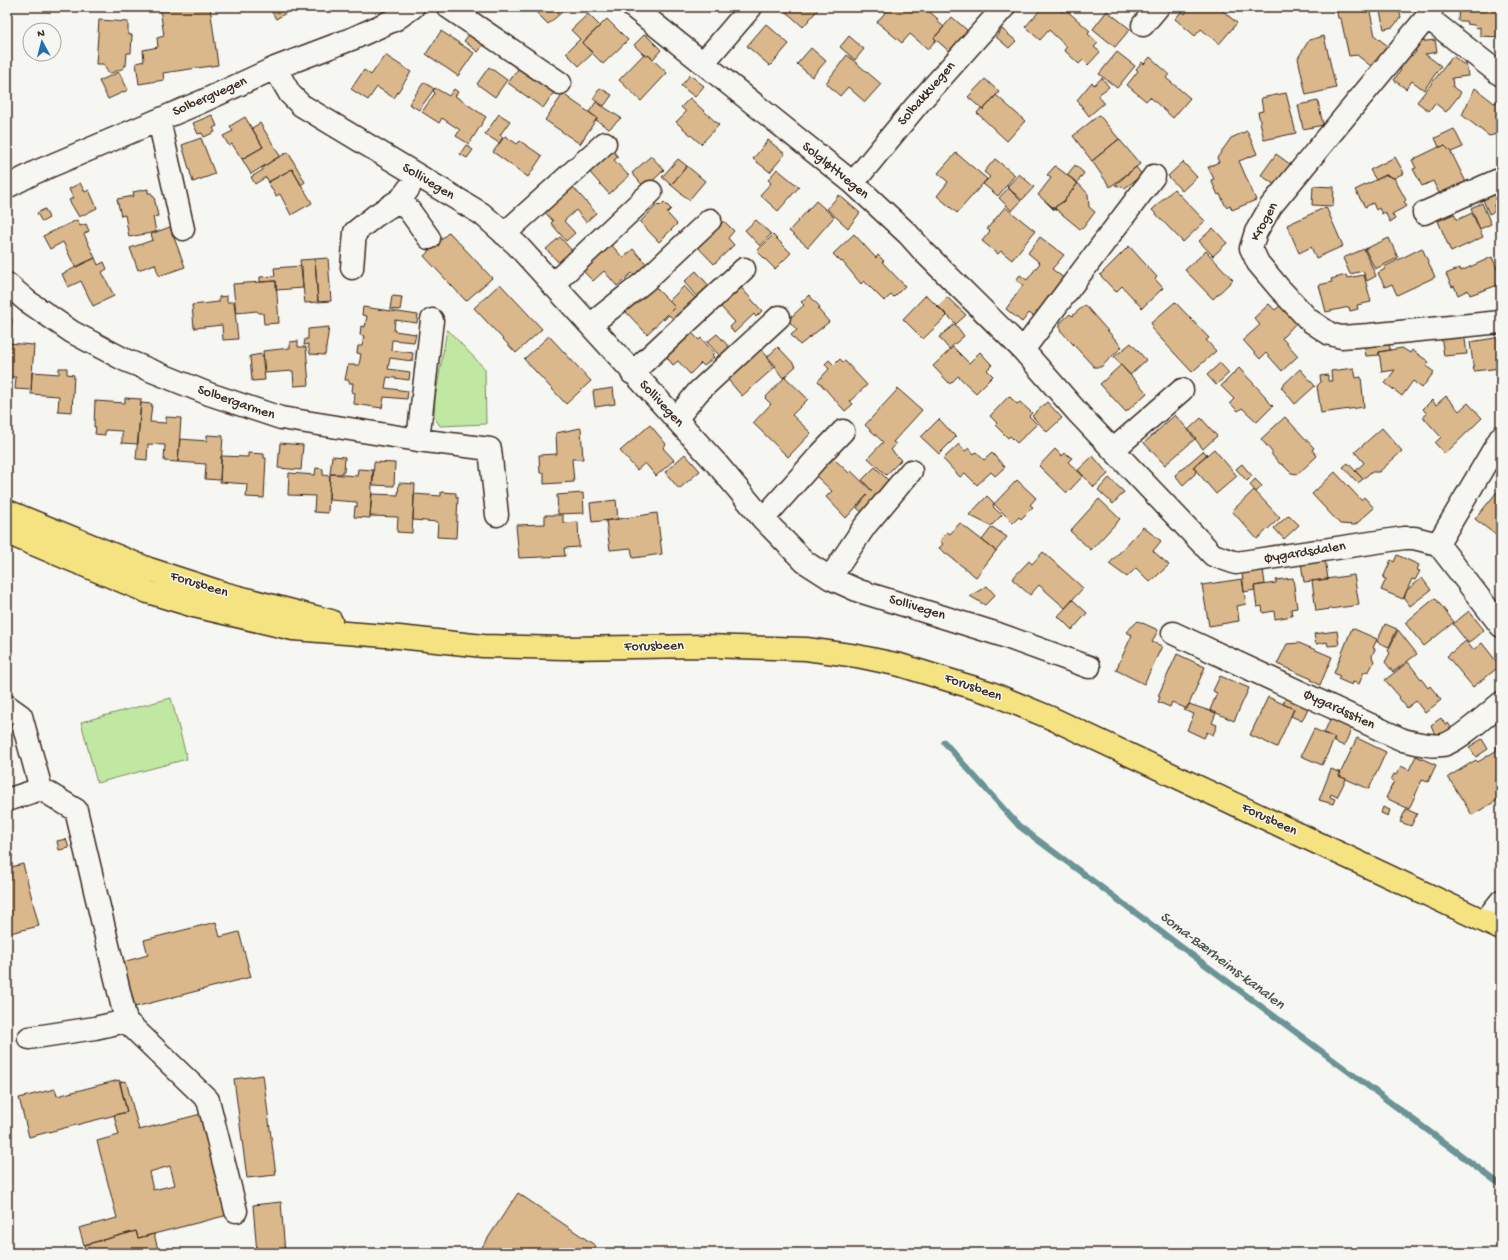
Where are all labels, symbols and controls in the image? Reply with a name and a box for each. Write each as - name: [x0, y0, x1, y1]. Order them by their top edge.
- north arrow: [22, 22, 62, 62]
- text: N: [37, 28, 45, 40]
- street label: Solbakkvegen: [894, 58, 960, 130]
- street label: Solbergvegen: [170, 73, 250, 121]
- street label: Solgløttvegen: [798, 139, 872, 204]
- street label: Sollivegen: [399, 160, 458, 204]
- street label: Krogen: [1247, 199, 1283, 244]
- street label: Sollivegen: [635, 377, 687, 431]
- street label: Solbergarmen: [195, 382, 277, 424]
- street label: Øygardsdalen: [1263, 538, 1347, 568]
- street label: Forusbeen: [167, 568, 230, 602]
- street label: Sollivegen: [887, 591, 948, 625]
- street label: Forusbeen: [623, 638, 684, 656]
- street label: Forusbeen: [941, 670, 1004, 706]
- street label: Øygardsstien: [1300, 686, 1378, 734]
- street label: Forusbeen: [1237, 799, 1300, 840]
- water label: Soma-Bærheims-kanalen: [1156, 908, 1289, 1014]

